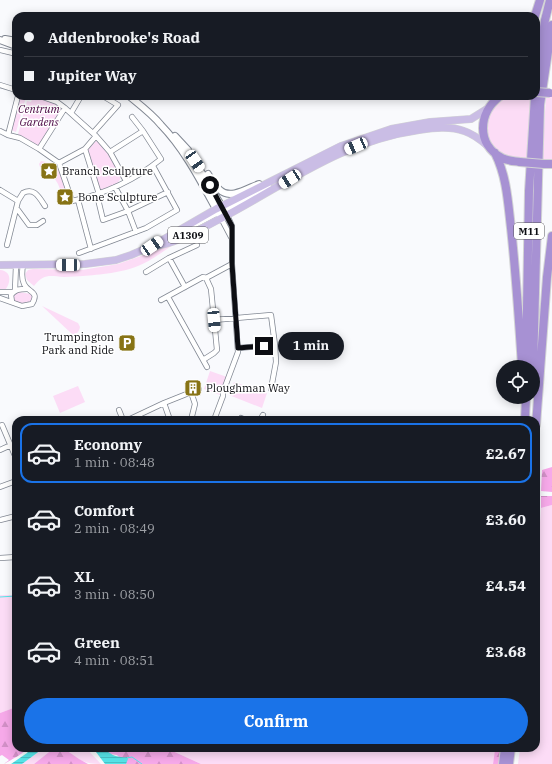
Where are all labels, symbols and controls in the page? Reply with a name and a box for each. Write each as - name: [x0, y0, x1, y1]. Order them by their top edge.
- text: Addenbrooke's Road: [48, 28, 200, 47]
- text: Jupiter Way: [48, 66, 137, 85]
- park label: Centrum Gardens: [18, 102, 61, 129]
- car: [343, 136, 369, 156]
- car: [183, 148, 207, 174]
- place icon: Branch Sculpture: [39, 161, 59, 181]
- place label: Branch Sculpture: [62, 164, 153, 178]
- car: [277, 167, 303, 191]
- route start: [201, 176, 219, 194]
- place icon: Bone Sculpture: [55, 187, 75, 207]
- place label: Bone Sculpture: [78, 190, 158, 204]
- road number: M11: [514, 223, 544, 239]
- road number: A1309: [168, 227, 208, 243]
- car: [139, 234, 165, 258]
- car: [56, 259, 80, 271]
- car: [207, 308, 221, 332]
- place label: Trumpington Park and Ride: [42, 330, 114, 357]
- callout: 1 min: [278, 332, 344, 360]
- parking icon: Trumpington Park and Ride: [117, 333, 137, 353]
- route end: [255, 337, 273, 355]
- text: 1 min: [293, 337, 329, 354]
- map controls: [496, 360, 540, 404]
- button: locate: [496, 360, 540, 404]
- building icon: Ploughman Way: [183, 378, 203, 398]
- place label: Ploughman Way: [206, 381, 290, 395]
- icon: car: [26, 435, 62, 471]
- text: Economy: [74, 435, 142, 454]
- text: £2.67: [486, 444, 526, 463]
- text: 1 min · 08:48: [74, 454, 155, 471]
- icon: car: [26, 501, 62, 537]
- text: Comfort: [74, 501, 134, 520]
- text: £3.60: [486, 510, 526, 529]
- text: 2 min · 08:49: [74, 520, 155, 537]
- icon: car: [26, 567, 62, 603]
- text: XL: [74, 567, 94, 586]
- text: £4.54: [486, 576, 526, 595]
- text: 3 min · 08:50: [74, 586, 155, 603]
- icon: car: [26, 633, 62, 669]
- text: Green: [74, 633, 120, 652]
- text: £3.68: [486, 642, 526, 661]
- text: 4 min · 08:51: [74, 652, 155, 669]
- button: Confirm: [24, 698, 528, 744]

